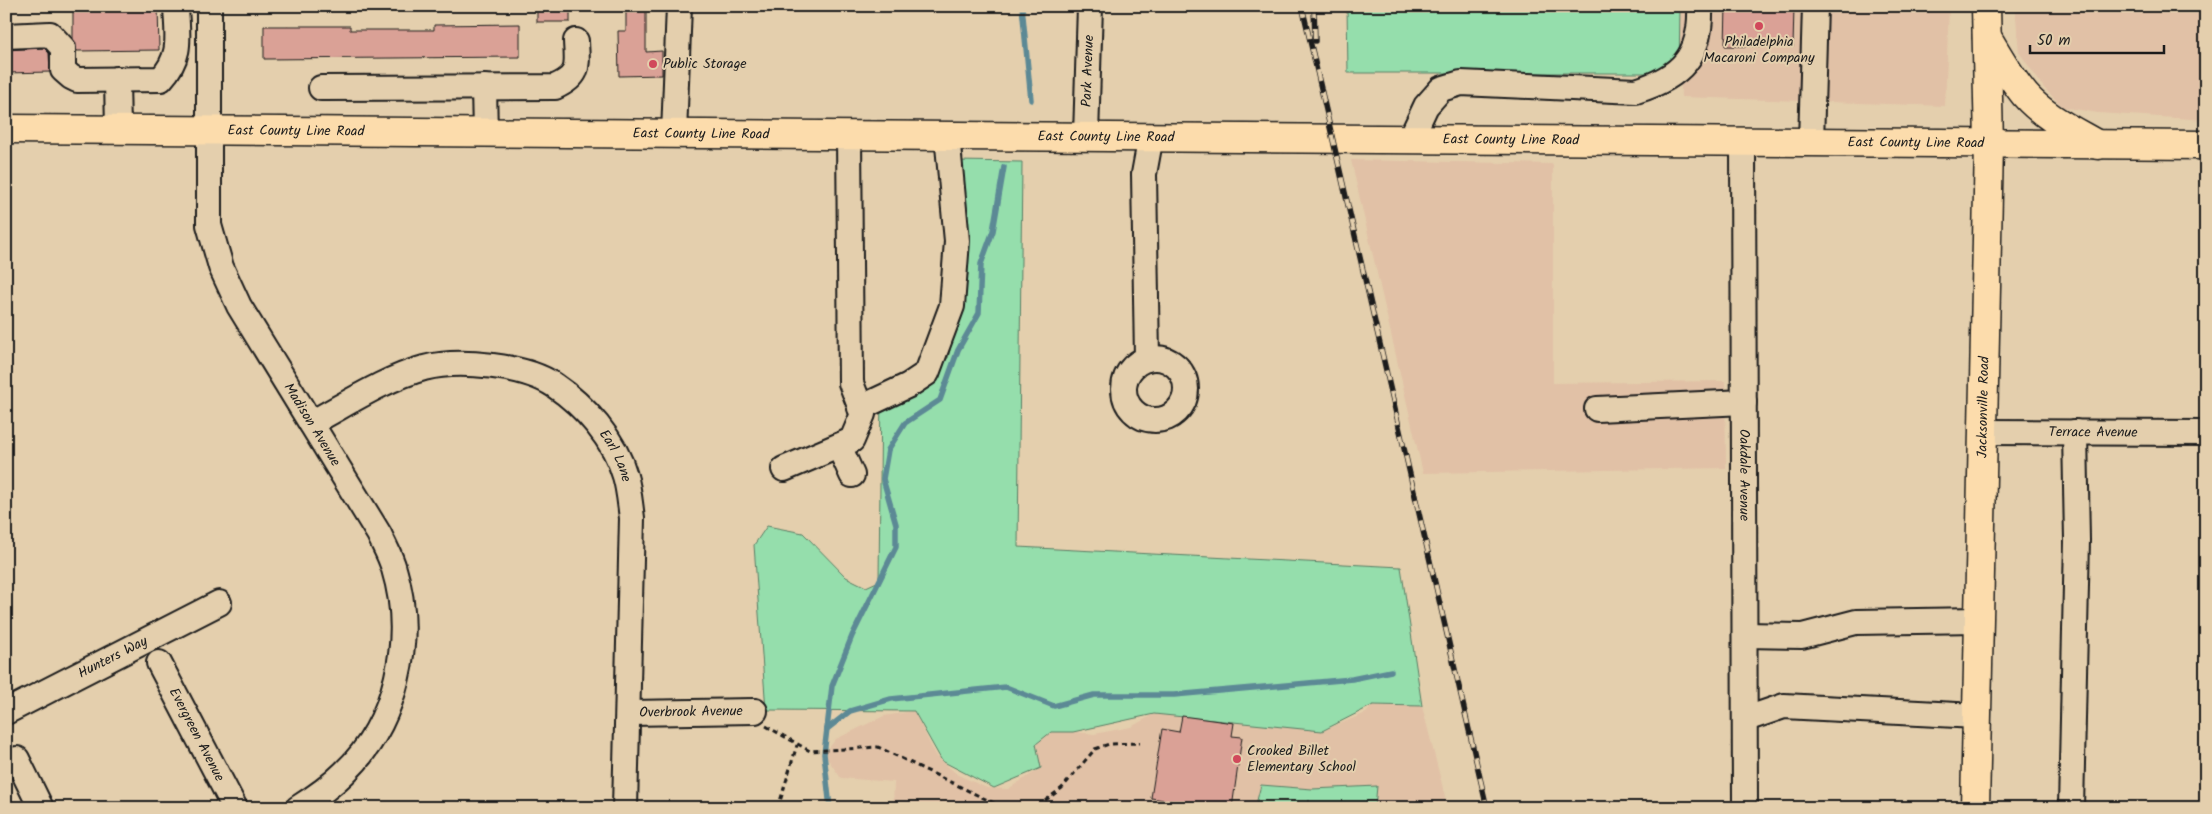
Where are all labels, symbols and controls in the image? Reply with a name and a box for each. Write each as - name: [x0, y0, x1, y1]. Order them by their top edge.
- marker: Philadelphia Macaroni Company: [1753, 20, 1765, 32]
- scale bar: [2030, 22, 2163, 54]
- text: 50 m: [2037, 29, 2071, 53]
- place label: Philadelphia Macaroni Company: [1704, 31, 1815, 69]
- street label: Park Avenue: [1076, 34, 1100, 108]
- place label: Public Storage: [663, 53, 747, 75]
- marker: Public Storage: [647, 58, 659, 70]
- street label: East County Line Road: [227, 120, 366, 143]
- street label: East County Line Road: [632, 123, 770, 146]
- street label: East County Line Road: [1037, 126, 1175, 149]
- street label: East County Line Road: [1442, 128, 1580, 151]
- street label: East County Line Road: [1847, 131, 1985, 154]
- street label: Jacksonville Road: [1971, 355, 1996, 458]
- street label: Madison Avenue: [278, 379, 346, 471]
- street label: Terrace Avenue: [2048, 421, 2138, 444]
- street label: Earl Lane: [593, 425, 637, 485]
- street label: Oakdale Avenue: [1733, 429, 1755, 522]
- street label: Hunters Way: [74, 630, 152, 684]
- street label: Evergreen Avenue: [163, 684, 231, 786]
- street label: Overbrook Avenue: [639, 700, 744, 724]
- place label: Crooked Billet Elementary School: [1247, 740, 1356, 778]
- marker: Crooked Billet Elementary School: [1231, 753, 1243, 765]

